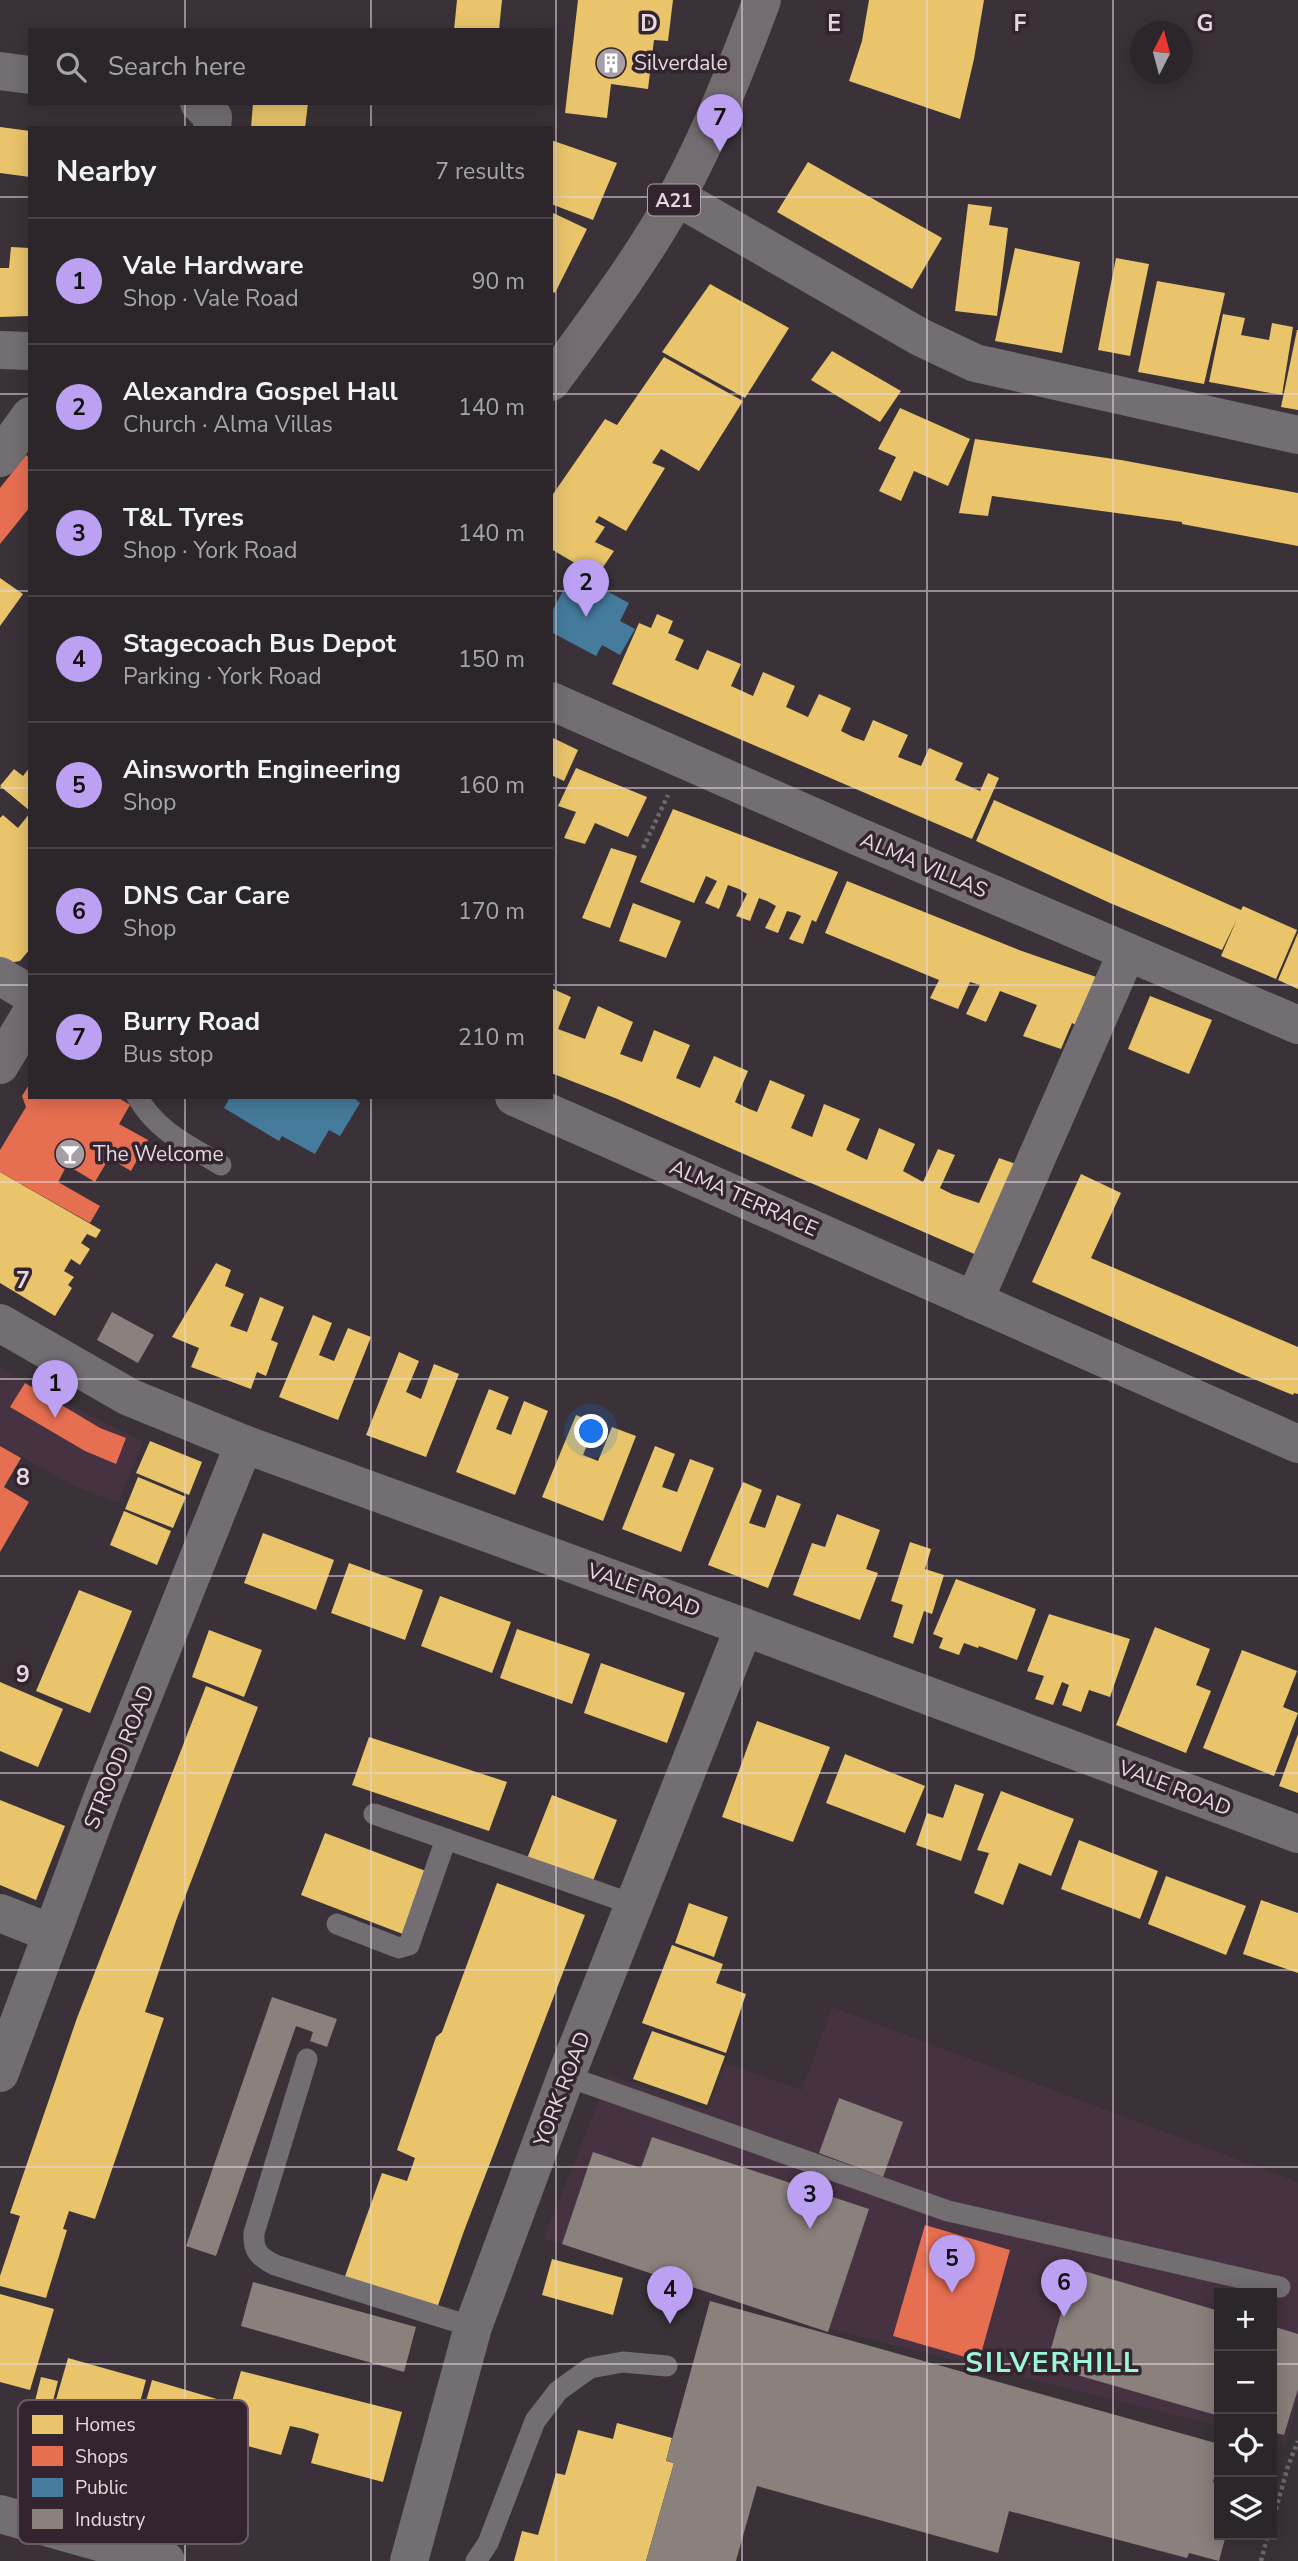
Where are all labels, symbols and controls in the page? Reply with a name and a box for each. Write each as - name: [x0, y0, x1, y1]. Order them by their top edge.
- text: D: [640, 8, 658, 39]
- text: E: [827, 8, 841, 39]
- text: F: [1014, 8, 1027, 39]
- text: G: [1197, 8, 1213, 39]
- north arrow: [1130, 21, 1193, 84]
- search box: [28, 28, 553, 105]
- building icon: Silverdale: [594, 46, 628, 80]
- icon: search: [52, 48, 90, 86]
- text: Search here: [108, 49, 246, 84]
- place label: Silverdale: [634, 49, 728, 77]
- pin: 7: [697, 94, 743, 152]
- text: Nearby: [56, 151, 156, 192]
- text: 7 results: [435, 156, 525, 187]
- road number: A21: [648, 184, 700, 216]
- text: Vale Hardware: [123, 248, 304, 283]
- text: 1: [72, 266, 86, 297]
- text: 90 m: [472, 266, 525, 297]
- text: Shop · Vale Road: [123, 283, 299, 314]
- text: Alexandra Gospel Hall: [123, 374, 398, 409]
- text: 2: [72, 392, 86, 423]
- text: 140 m: [458, 392, 525, 423]
- text: Church · Alma Villas: [123, 409, 333, 440]
- text: T&L Tyres: [123, 500, 244, 535]
- text: 3: [72, 518, 86, 549]
- text: 140 m: [458, 518, 525, 549]
- text: Shop · York Road: [123, 535, 297, 566]
- pin: 2: [563, 559, 609, 617]
- text: Stagecoach Bus Depot: [123, 626, 396, 661]
- text: 4: [72, 644, 86, 675]
- text: 150 m: [458, 644, 525, 675]
- text: Parking · York Road: [123, 661, 322, 692]
- text: Ainsworth Engineering: [123, 752, 401, 787]
- text: 5: [72, 770, 86, 801]
- text: 160 m: [458, 770, 525, 801]
- text: Shop: [123, 787, 176, 818]
- street label: ALMA VILLAS: [856, 826, 992, 904]
- text: DNS Car Care: [123, 878, 290, 913]
- text: 6: [72, 896, 86, 927]
- text: 170 m: [458, 896, 525, 927]
- text: Shop: [123, 913, 176, 944]
- text: Burry Road: [123, 1004, 260, 1039]
- text: 7: [72, 1022, 86, 1053]
- text: 210 m: [458, 1022, 525, 1053]
- text: Bus stop: [123, 1039, 214, 1070]
- bar icon: The Welcome: [53, 1137, 87, 1171]
- place label: The Welcome: [93, 1140, 224, 1168]
- street label: ALMA TERRACE: [665, 1153, 823, 1243]
- text: 7: [16, 1265, 30, 1296]
- pin: 1: [32, 1360, 78, 1418]
- your location: [574, 1414, 608, 1448]
- text: 8: [16, 1462, 30, 1493]
- street label: VALE ROAD: [583, 1556, 704, 1623]
- text: 9: [16, 1659, 30, 1690]
- street label: STROOD ROAD: [77, 1681, 161, 1833]
- street label: VALE ROAD: [1114, 1753, 1235, 1822]
- street label: YORK ROAD: [527, 2028, 597, 2151]
- pin: 3: [787, 2171, 833, 2229]
- pin: 5: [929, 2235, 975, 2293]
- pin: 6: [1041, 2259, 1087, 2317]
- pin: 4: [647, 2266, 693, 2324]
- map controls: [1214, 2288, 1277, 2540]
- button: +: [1214, 2288, 1277, 2351]
- district label: SILVERHILL: [965, 2344, 1141, 2382]
- button: −: [1214, 2351, 1277, 2414]
- legend: [18, 2400, 248, 2544]
- text: Homes: [75, 2412, 136, 2438]
- button: locate: [1214, 2414, 1277, 2477]
- text: Shops: [75, 2444, 128, 2470]
- text: Public: [75, 2475, 128, 2501]
- button: layers: [1214, 2477, 1277, 2540]
- text: Industry: [75, 2507, 145, 2533]

